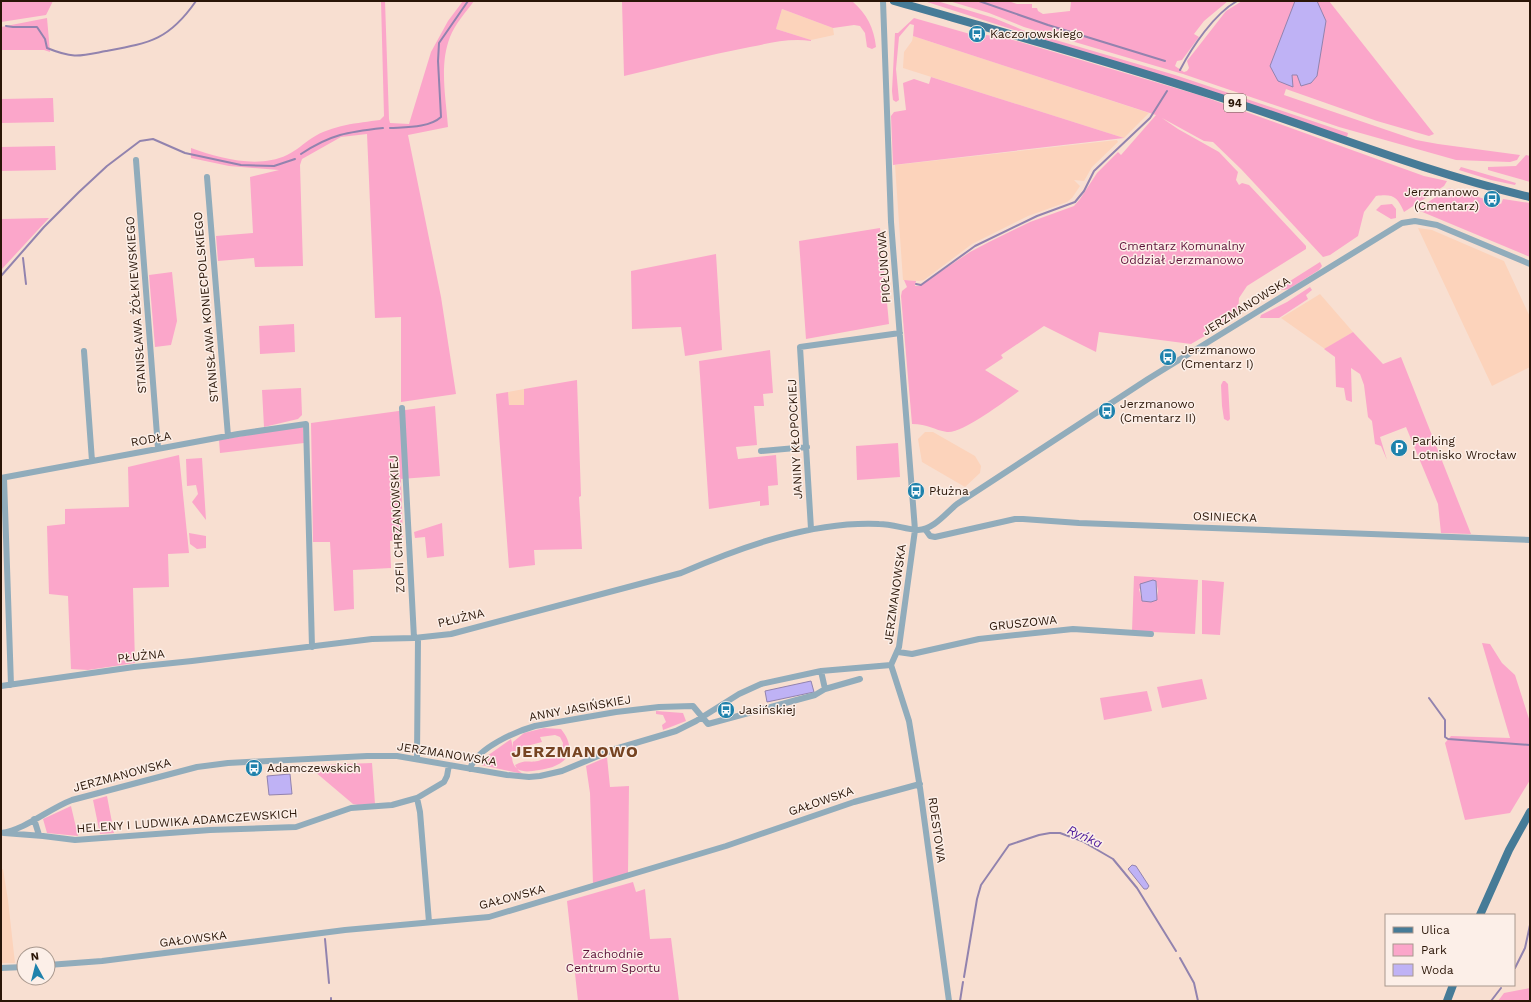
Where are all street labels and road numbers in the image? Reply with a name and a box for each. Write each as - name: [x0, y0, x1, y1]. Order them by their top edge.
- road number: 94: [1224, 94, 1246, 112]
- street label: STANISŁAWA KONIECPOLSKIEGO: [191, 211, 221, 403]
- street label: STANISŁAWA ŻÓŁKIEWSKIEGO: [123, 216, 149, 394]
- street label: PIOŁUNOWA: [874, 230, 894, 304]
- street label: JERZMANOWSKA: [1200, 273, 1293, 339]
- street label: JANINY KŁOPOCKIEJ: [785, 378, 805, 500]
- street label: RODŁA: [130, 429, 172, 449]
- street label: ZOFII CHRZANOWSKIEJ: [386, 455, 408, 593]
- street label: OSINIECKA: [1193, 509, 1257, 525]
- street label: JERZMANOWSKA: [881, 543, 909, 645]
- street label: PŁUŻNA: [436, 606, 486, 630]
- street label: GRUSZOWA: [988, 612, 1058, 634]
- street label: PŁUŻNA: [117, 647, 165, 665]
- street label: ANNY JASIŃSKIEJ: [528, 692, 632, 724]
- street label: JERZMANOWSKA: [396, 739, 498, 769]
- street label: JERZMANOWSKA: [72, 755, 173, 795]
- street label: GAŁOWSKA: [787, 783, 855, 819]
- street label: RDESTOWA: [925, 796, 949, 864]
- street label: HELENY I LUDWIKA ADAMCZEWSKICH: [76, 806, 298, 836]
- street label: GAŁOWSKA: [477, 881, 547, 913]
- street label: GAŁOWSKA: [159, 928, 228, 950]

